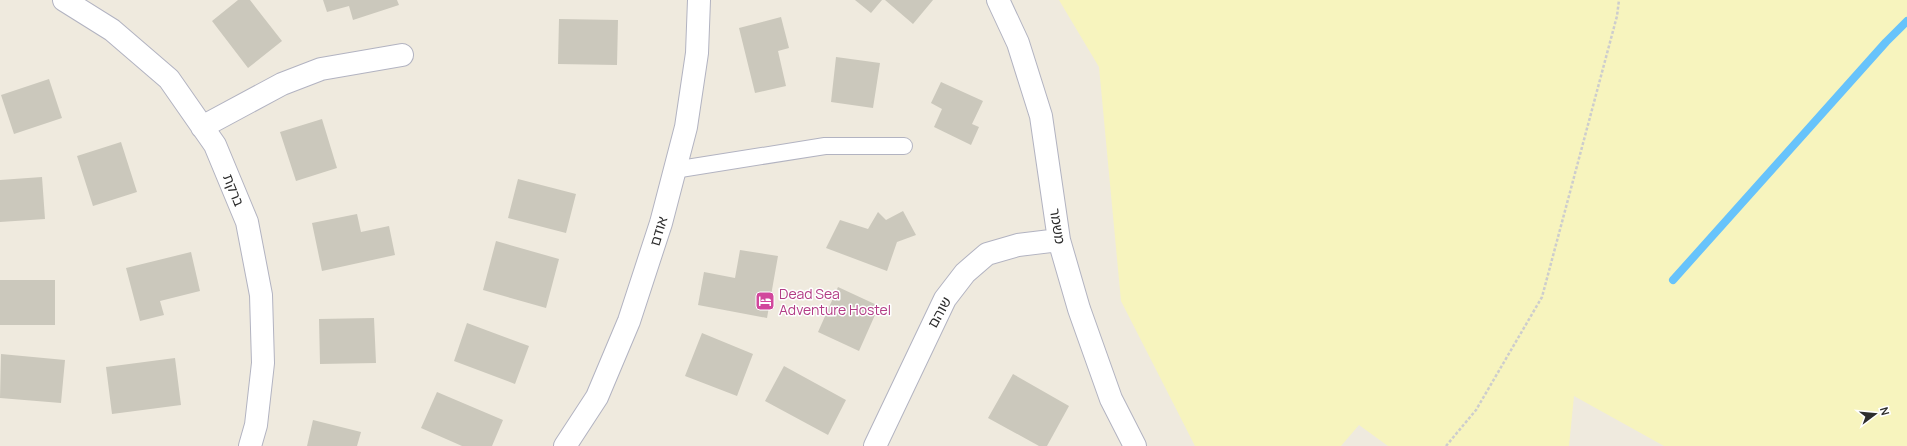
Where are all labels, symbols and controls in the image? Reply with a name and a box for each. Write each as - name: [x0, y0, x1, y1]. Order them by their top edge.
- street label: ברקת: [219, 171, 249, 209]
- street label: משמר: [1046, 207, 1070, 245]
- street label: אודם: [645, 214, 671, 248]
- place label: Dead Sea Adventure Hostel: [779, 284, 891, 319]
- hotel icon: Dead Sea Adventure Hostel: [754, 290, 776, 312]
- street label: שוהם: [923, 293, 955, 331]
- north arrow: [1855, 394, 1895, 434]
- text: N: [1877, 405, 1893, 417]

